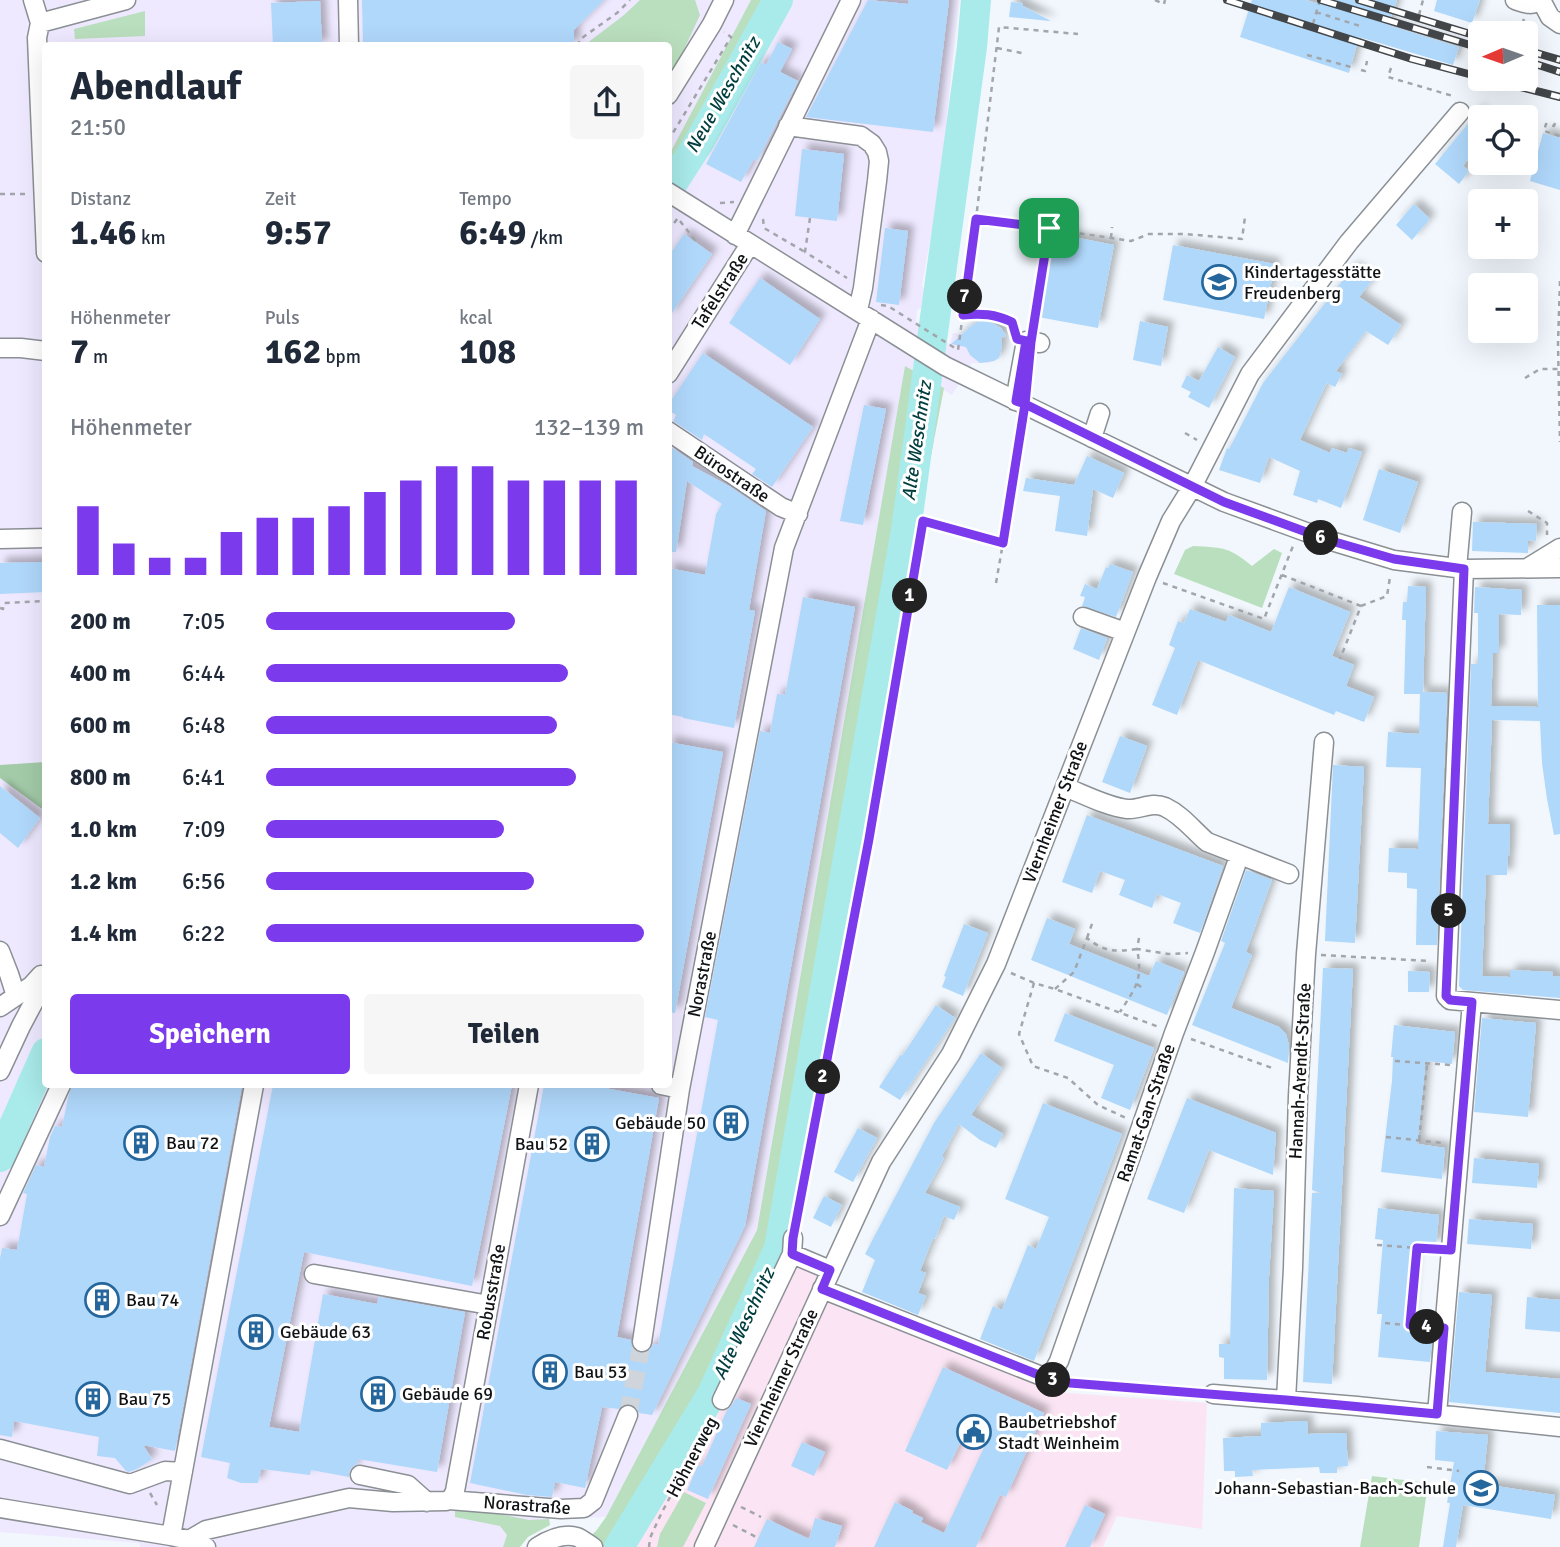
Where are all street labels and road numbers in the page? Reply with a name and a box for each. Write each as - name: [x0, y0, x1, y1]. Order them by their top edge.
- street label: Tafelstraße: [687, 249, 753, 333]
- street label: Bürostraße: [690, 441, 774, 507]
- street label: Viernheimer Straße: [1018, 738, 1092, 886]
- street label: Norastraße: [683, 929, 721, 1019]
- street label: Hannah-Arendt-Straße: [1284, 982, 1316, 1160]
- street label: Ramat-Gan-Straße: [1112, 1041, 1180, 1185]
- street label: Robusstraße: [472, 1242, 510, 1342]
- street label: Viernheimer Straße: [739, 1305, 823, 1451]
- street label: Höhnerweg: [662, 1413, 722, 1501]
- street label: Norastraße: [483, 1491, 571, 1519]

